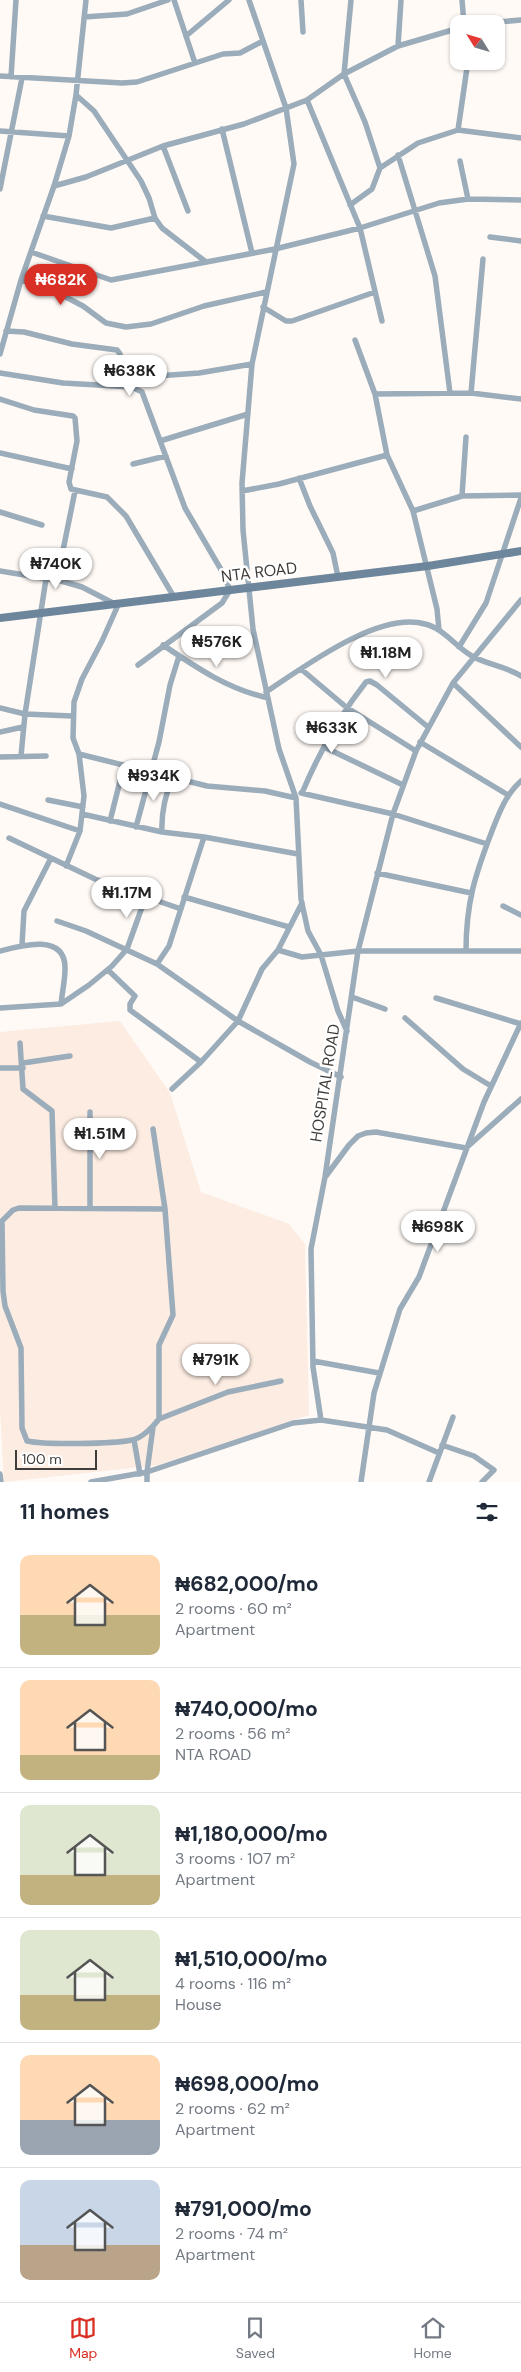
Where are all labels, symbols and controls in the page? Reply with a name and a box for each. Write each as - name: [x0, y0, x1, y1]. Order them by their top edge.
- north arrow: [450, 15, 505, 70]
- map controls: [450, 15, 505, 70]
- pin: ₦682K: [26, 264, 96, 306]
- text: ₦682K: [35, 269, 87, 290]
- pin: ₦638K: [95, 354, 165, 397]
- text: ₦638K: [104, 360, 156, 381]
- pin: ₦740K: [21, 548, 91, 590]
- text: ₦740K: [30, 553, 82, 574]
- street label: NTA ROAD: [220, 557, 298, 587]
- pin: ₦576K: [182, 626, 252, 668]
- text: ₦576K: [192, 631, 242, 652]
- pin: ₦1.18M: [345, 636, 427, 679]
- text: ₦1.18M: [360, 642, 412, 663]
- pin: ₦633K: [297, 712, 367, 754]
- text: ₦633K: [306, 717, 358, 738]
- pin: ₦934K: [119, 760, 189, 802]
- text: ₦934K: [128, 765, 180, 786]
- pin: ₦1.17M: [86, 876, 168, 919]
- text: ₦1.17M: [102, 882, 152, 903]
- street label: HOSPITAL ROAD: [305, 1022, 345, 1144]
- pin: ₦1.51M: [59, 1118, 141, 1160]
- text: ₦1.51M: [74, 1123, 126, 1144]
- pin: ₦698K: [403, 1210, 473, 1253]
- text: ₦698K: [412, 1216, 464, 1237]
- pin: ₦791K: [181, 1344, 251, 1386]
- text: ₦791K: [193, 1349, 239, 1370]
- scale bar: [15, 1447, 98, 1470]
- text: 100 m: [22, 1450, 62, 1468]
- text: 11 homes: [20, 1498, 110, 1526]
- icon: filters: [473, 1498, 501, 1526]
- text: ₦682,000/mo: [175, 1570, 319, 1598]
- icon: home: [60, 1575, 120, 1635]
- text: 2 rooms · 60 m²: [175, 1598, 292, 1619]
- text: Apartment: [175, 1619, 255, 1640]
- text: ₦740,000/mo: [175, 1695, 318, 1723]
- icon: home: [60, 1700, 120, 1760]
- text: 2 rooms · 56 m²: [175, 1723, 291, 1744]
- text: NTA ROAD: [175, 1744, 251, 1765]
- text: ₦1,180,000/mo: [175, 1820, 328, 1848]
- icon: home: [60, 1825, 120, 1885]
- text: 3 rooms · 107 m²: [175, 1848, 295, 1869]
- text: Apartment: [175, 1869, 255, 1890]
- text: ₦1,510,000/mo: [175, 1945, 328, 1973]
- icon: home: [60, 1950, 120, 2010]
- text: 4 rooms · 116 m²: [175, 1973, 291, 1994]
- text: House: [175, 1994, 222, 2015]
- text: ₦698,000/mo: [175, 2070, 319, 2098]
- icon: home: [60, 2075, 120, 2135]
- text: 2 rooms · 62 m²: [175, 2098, 290, 2119]
- text: Apartment: [175, 2119, 255, 2140]
- text: ₦791,000/mo: [175, 2195, 312, 2223]
- icon: home: [60, 2200, 120, 2260]
- text: 2 rooms · 74 m²: [175, 2223, 288, 2244]
- text: Apartment: [175, 2244, 255, 2265]
- tab: Map: [69, 2314, 97, 2362]
- tab: Saved: [236, 2314, 275, 2362]
- tab: Home: [413, 2314, 452, 2362]

